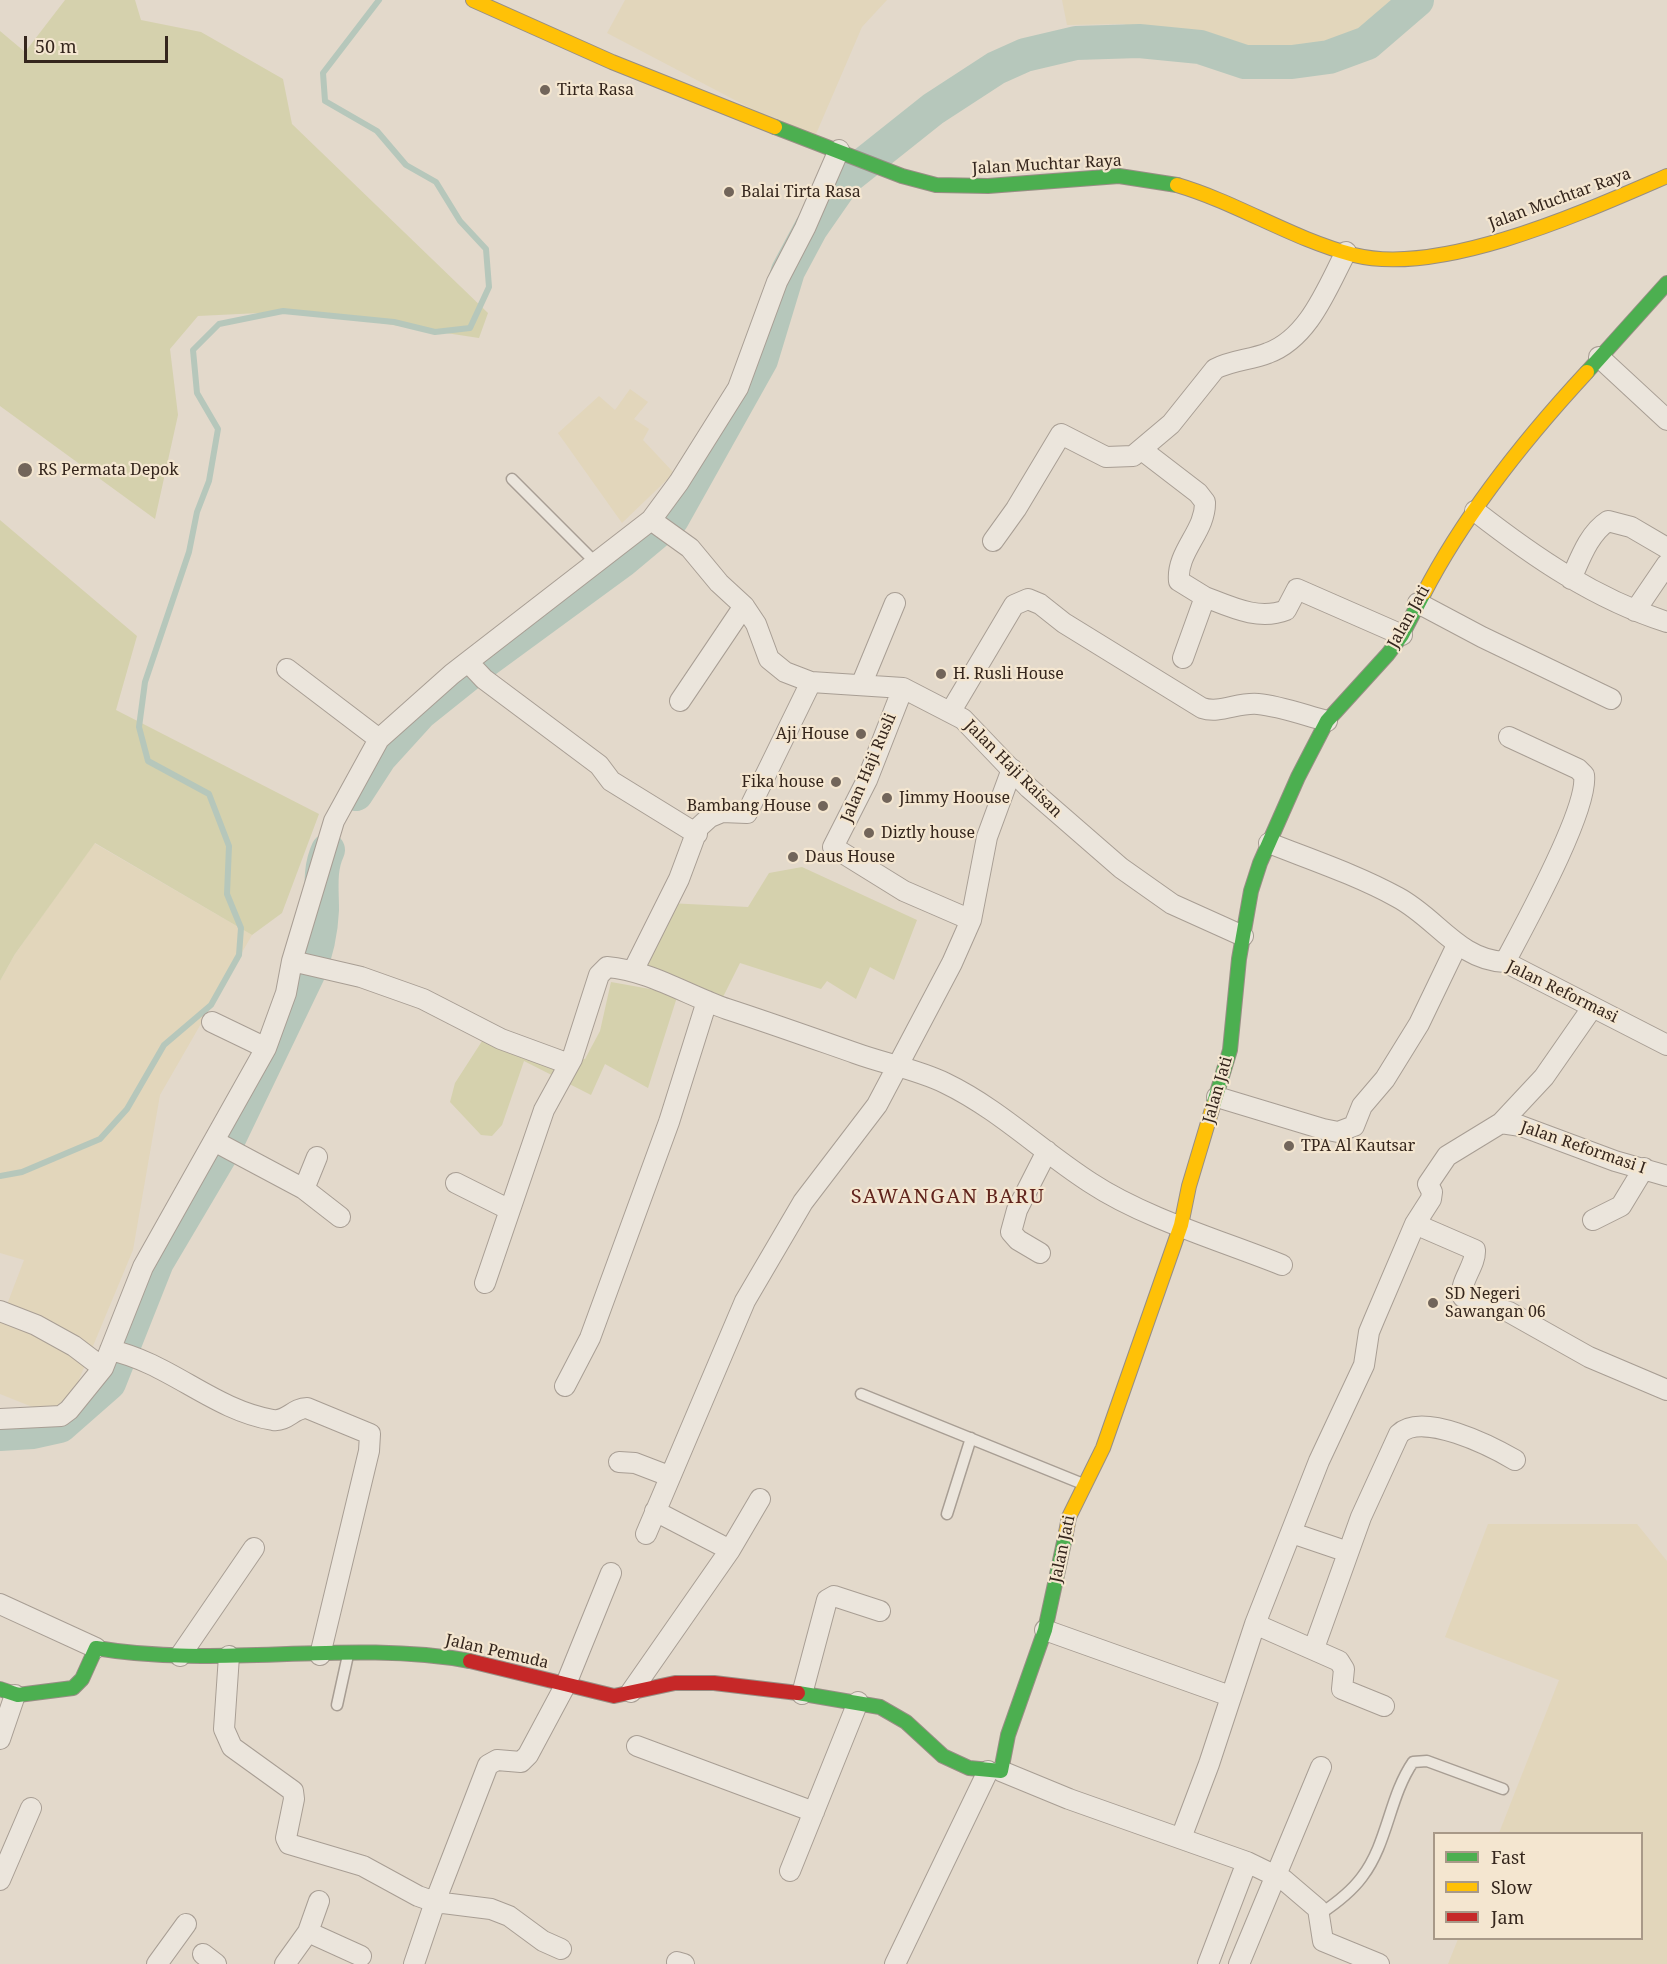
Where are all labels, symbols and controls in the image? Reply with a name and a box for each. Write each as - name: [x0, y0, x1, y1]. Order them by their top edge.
- scale bar: [27, 24, 171, 62]
- text: 50 m: [35, 34, 77, 58]
- place label: Tirta Rasa: [557, 80, 634, 100]
- marker: Tirta Rasa: [538, 83, 552, 97]
- street label: Jalan Muchtar Raya: [972, 151, 1122, 179]
- street label: Jalan Muchtar Raya: [1486, 164, 1634, 234]
- place label: Balai Tirta Rasa: [741, 182, 861, 202]
- marker: Balai Tirta Rasa: [722, 185, 736, 199]
- place label: RS Permata Depok: [38, 460, 179, 480]
- marker: RS Permata Depok: [16, 461, 34, 479]
- street label: Jalan Jati: [1384, 582, 1434, 652]
- place label: H. Rusli House: [953, 664, 1064, 684]
- marker: H. Rusli House: [934, 667, 948, 681]
- street label: Jalan Haji Rusli: [837, 710, 901, 826]
- street label: Jalan Haji Raisan: [960, 716, 1066, 822]
- place label: Aji House: [776, 724, 849, 744]
- marker: Aji House: [854, 727, 868, 741]
- place label: Fika house: [742, 772, 824, 792]
- marker: Fika house: [829, 775, 843, 789]
- place label: Jimmy Hoouse: [899, 788, 1010, 808]
- marker: Jimmy Hoouse: [880, 791, 894, 805]
- place label: Bambang House: [687, 796, 811, 816]
- marker: Bambang House: [816, 799, 830, 813]
- place label: Diztly house: [881, 823, 975, 843]
- marker: Diztly house: [862, 826, 876, 840]
- place label: Daus House: [805, 847, 895, 867]
- marker: Daus House: [786, 850, 800, 864]
- street label: Jalan Reformasi: [1503, 957, 1621, 1027]
- street label: Jalan Jati: [1199, 1054, 1237, 1126]
- street label: Jalan Reformasi I: [1518, 1118, 1648, 1178]
- place label: TPA Al Kautsar: [1301, 1136, 1415, 1156]
- marker: TPA Al Kautsar: [1282, 1139, 1296, 1153]
- district label: SAWANGAN BARU: [851, 1185, 1045, 1209]
- place label: SD Negeri Sawangan 06: [1445, 1284, 1546, 1322]
- marker: SD Negeri Sawangan 06: [1426, 1296, 1440, 1310]
- street label: Jalan Jati: [1046, 1513, 1080, 1585]
- street label: Jalan Pemuda: [443, 1631, 551, 1673]
- legend: [1433, 1832, 1643, 1940]
- text: Fast: [1491, 1845, 1526, 1869]
- text: Slow: [1491, 1875, 1532, 1899]
- text: Jam: [1491, 1905, 1525, 1929]

